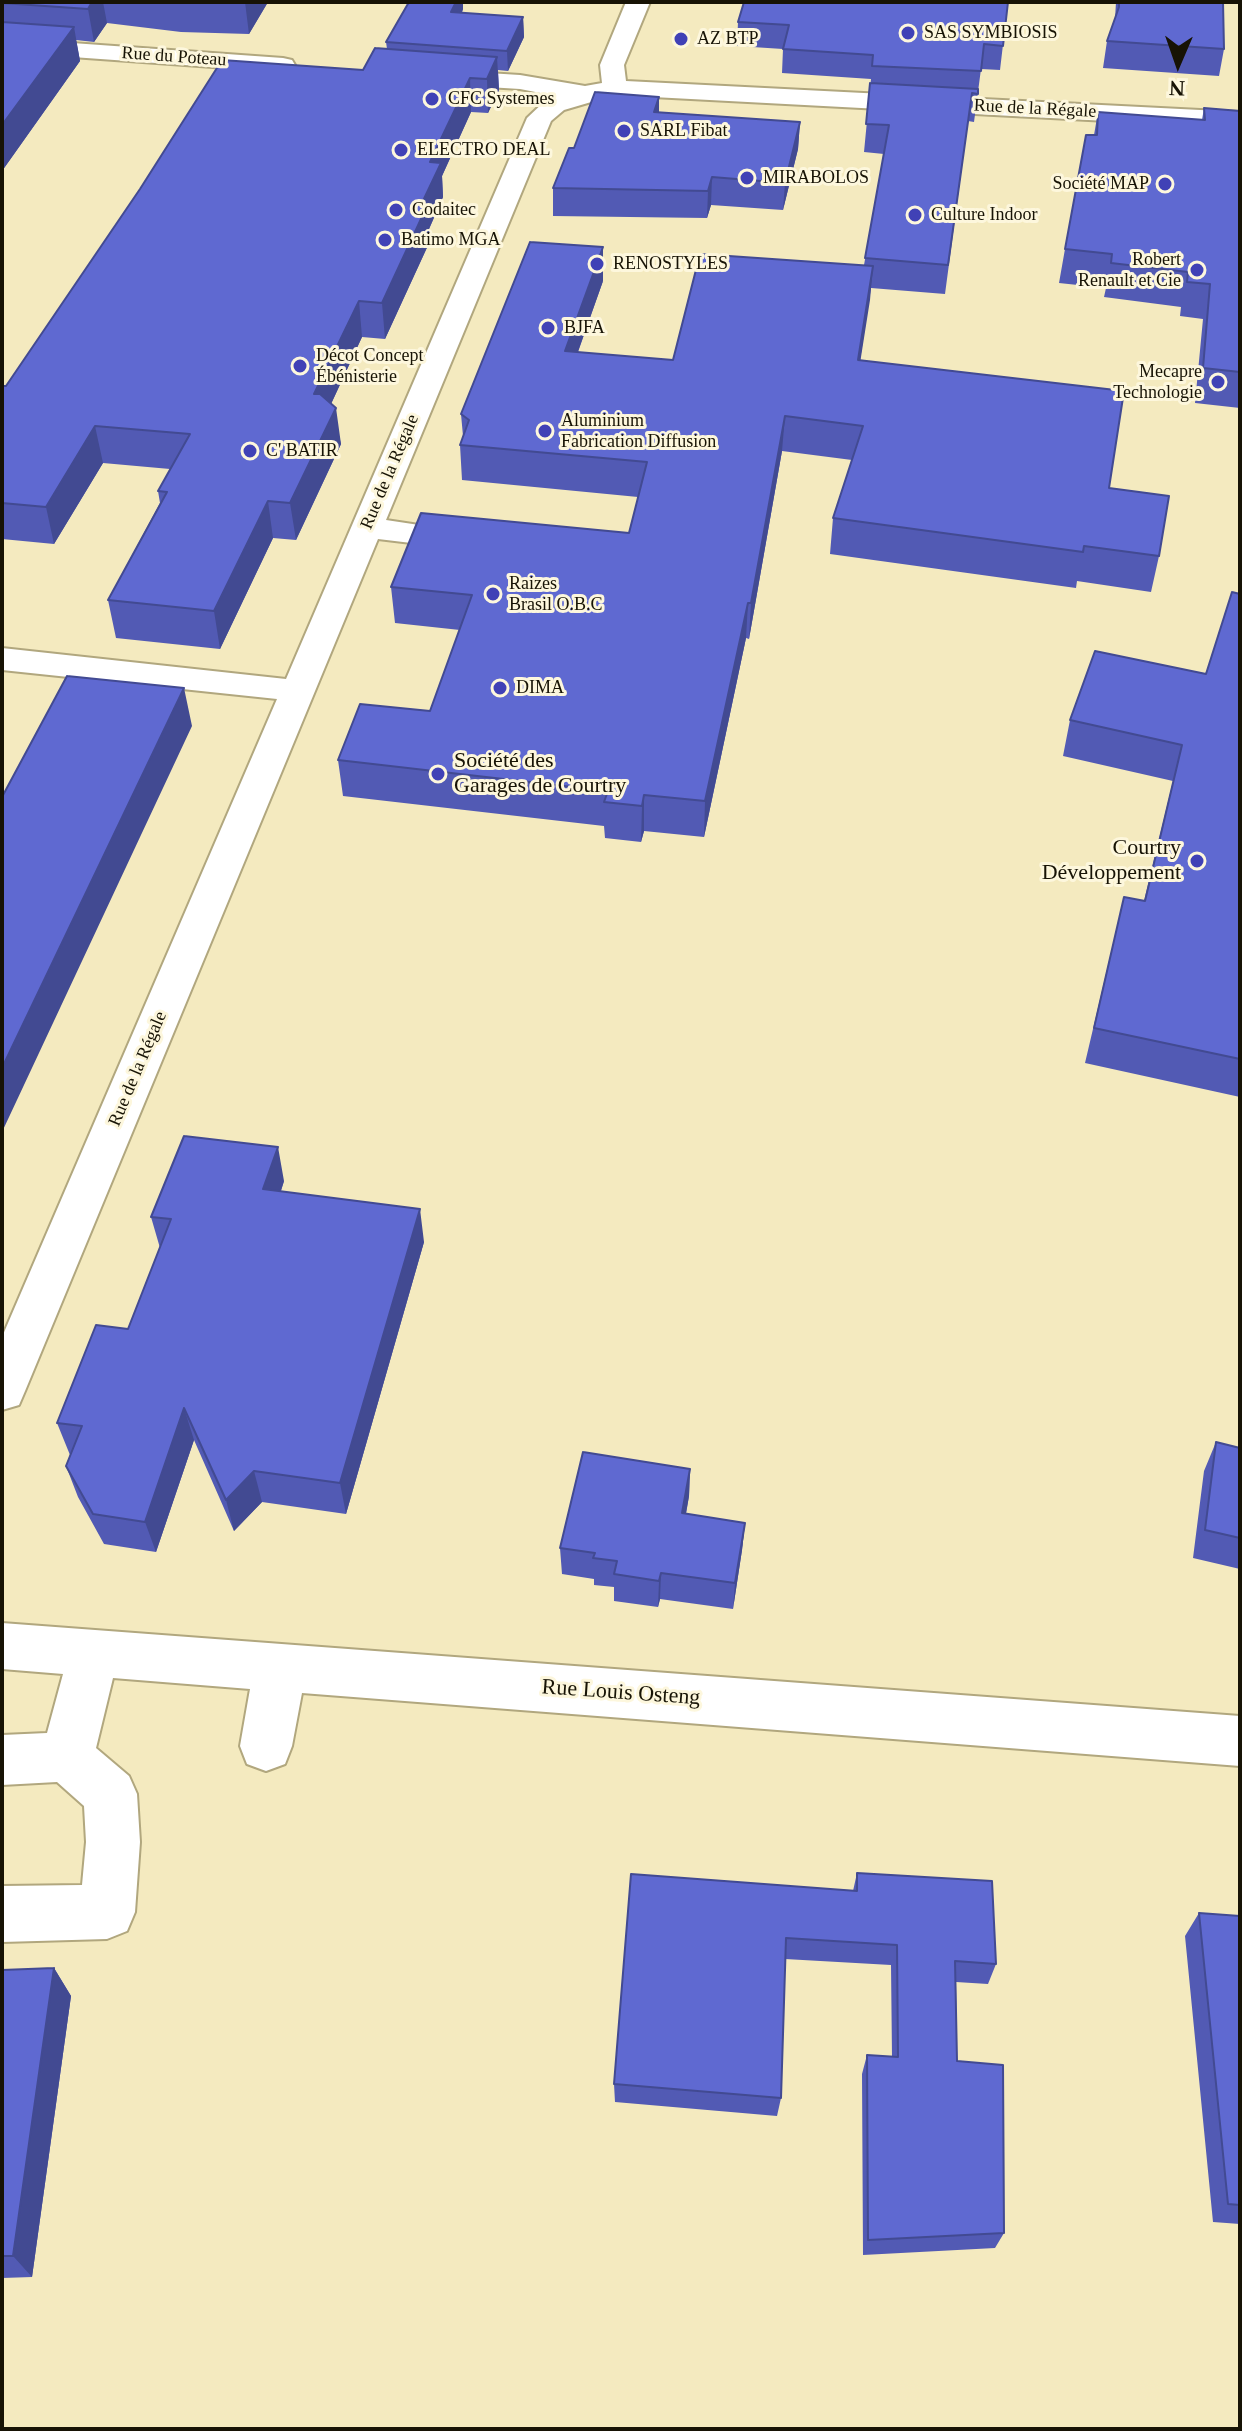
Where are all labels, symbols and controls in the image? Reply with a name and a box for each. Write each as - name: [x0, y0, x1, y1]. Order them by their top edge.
- place label: SAS SYMBIOSIS: [924, 22, 1058, 44]
- marker: SAS SYMBIOSIS: [899, 24, 917, 42]
- north arrow: [1138, 24, 1218, 104]
- place label: AZ BTP: [697, 28, 759, 50]
- marker: AZ BTP: [672, 30, 690, 48]
- street label: Rue du Poteau: [121, 43, 227, 71]
- text: N: [1169, 76, 1186, 101]
- place label: CFC Systemes: [448, 88, 555, 110]
- marker: CFC Systemes: [423, 90, 441, 108]
- street label: Rue de la Régale: [973, 95, 1097, 123]
- place label: SARL Fibat: [640, 120, 728, 142]
- marker: SARL Fibat: [615, 122, 633, 140]
- place label: ELECTRO DEAL: [417, 139, 550, 161]
- marker: ELECTRO DEAL: [392, 141, 410, 159]
- place label: MIRABOLOS: [763, 167, 869, 189]
- marker: MIRABOLOS: [738, 169, 756, 187]
- place label: Société MAP: [1053, 173, 1149, 195]
- marker: Société MAP: [1156, 175, 1174, 193]
- place label: Codaitec: [412, 199, 476, 221]
- marker: Codaitec: [387, 201, 405, 219]
- place label: Culture Indoor: [931, 204, 1037, 226]
- marker: Culture Indoor: [906, 206, 924, 224]
- place label: Batimo MGA: [401, 229, 501, 251]
- marker: Batimo MGA: [376, 231, 394, 249]
- place label: Robert Renault et Cie: [1078, 249, 1181, 292]
- place label: RENOSTYLES: [613, 253, 728, 275]
- marker: RENOSTYLES: [588, 255, 606, 273]
- marker: Robert Renault et Cie: [1188, 261, 1206, 279]
- place label: BJFA: [564, 317, 605, 339]
- marker: BJFA: [539, 319, 557, 337]
- place label: Décot Concept Ébénisterie: [316, 345, 423, 388]
- marker: Décot Concept Ébénisterie: [291, 357, 309, 375]
- place label: Mecapre Technologie: [1113, 361, 1202, 404]
- marker: Mecapre Technologie: [1209, 373, 1227, 391]
- place label: Aluminium Fabrication Diffusion: [561, 410, 716, 452]
- street label: Rue de la Régale: [356, 411, 424, 533]
- marker: Aluminium Fabrication Diffusion: [536, 422, 554, 440]
- place label: C' BATIR: [266, 440, 338, 462]
- marker: C' BATIR: [241, 442, 259, 460]
- place label: Raizes Brasil O.B.C: [509, 573, 603, 616]
- marker: Raizes Brasil O.B.C: [484, 585, 502, 603]
- place label: DIMA: [516, 677, 564, 699]
- marker: DIMA: [491, 679, 509, 697]
- place label: Société des Garages de Courtry: [454, 748, 626, 800]
- marker: Société des Garages de Courtry: [429, 765, 447, 783]
- place label: Courtry Développement: [1042, 835, 1181, 886]
- marker: Courtry Développement: [1188, 852, 1206, 870]
- street label: Rue de la Régale: [104, 1008, 172, 1130]
- street label: Rue Louis Osteng: [541, 1674, 701, 1712]

